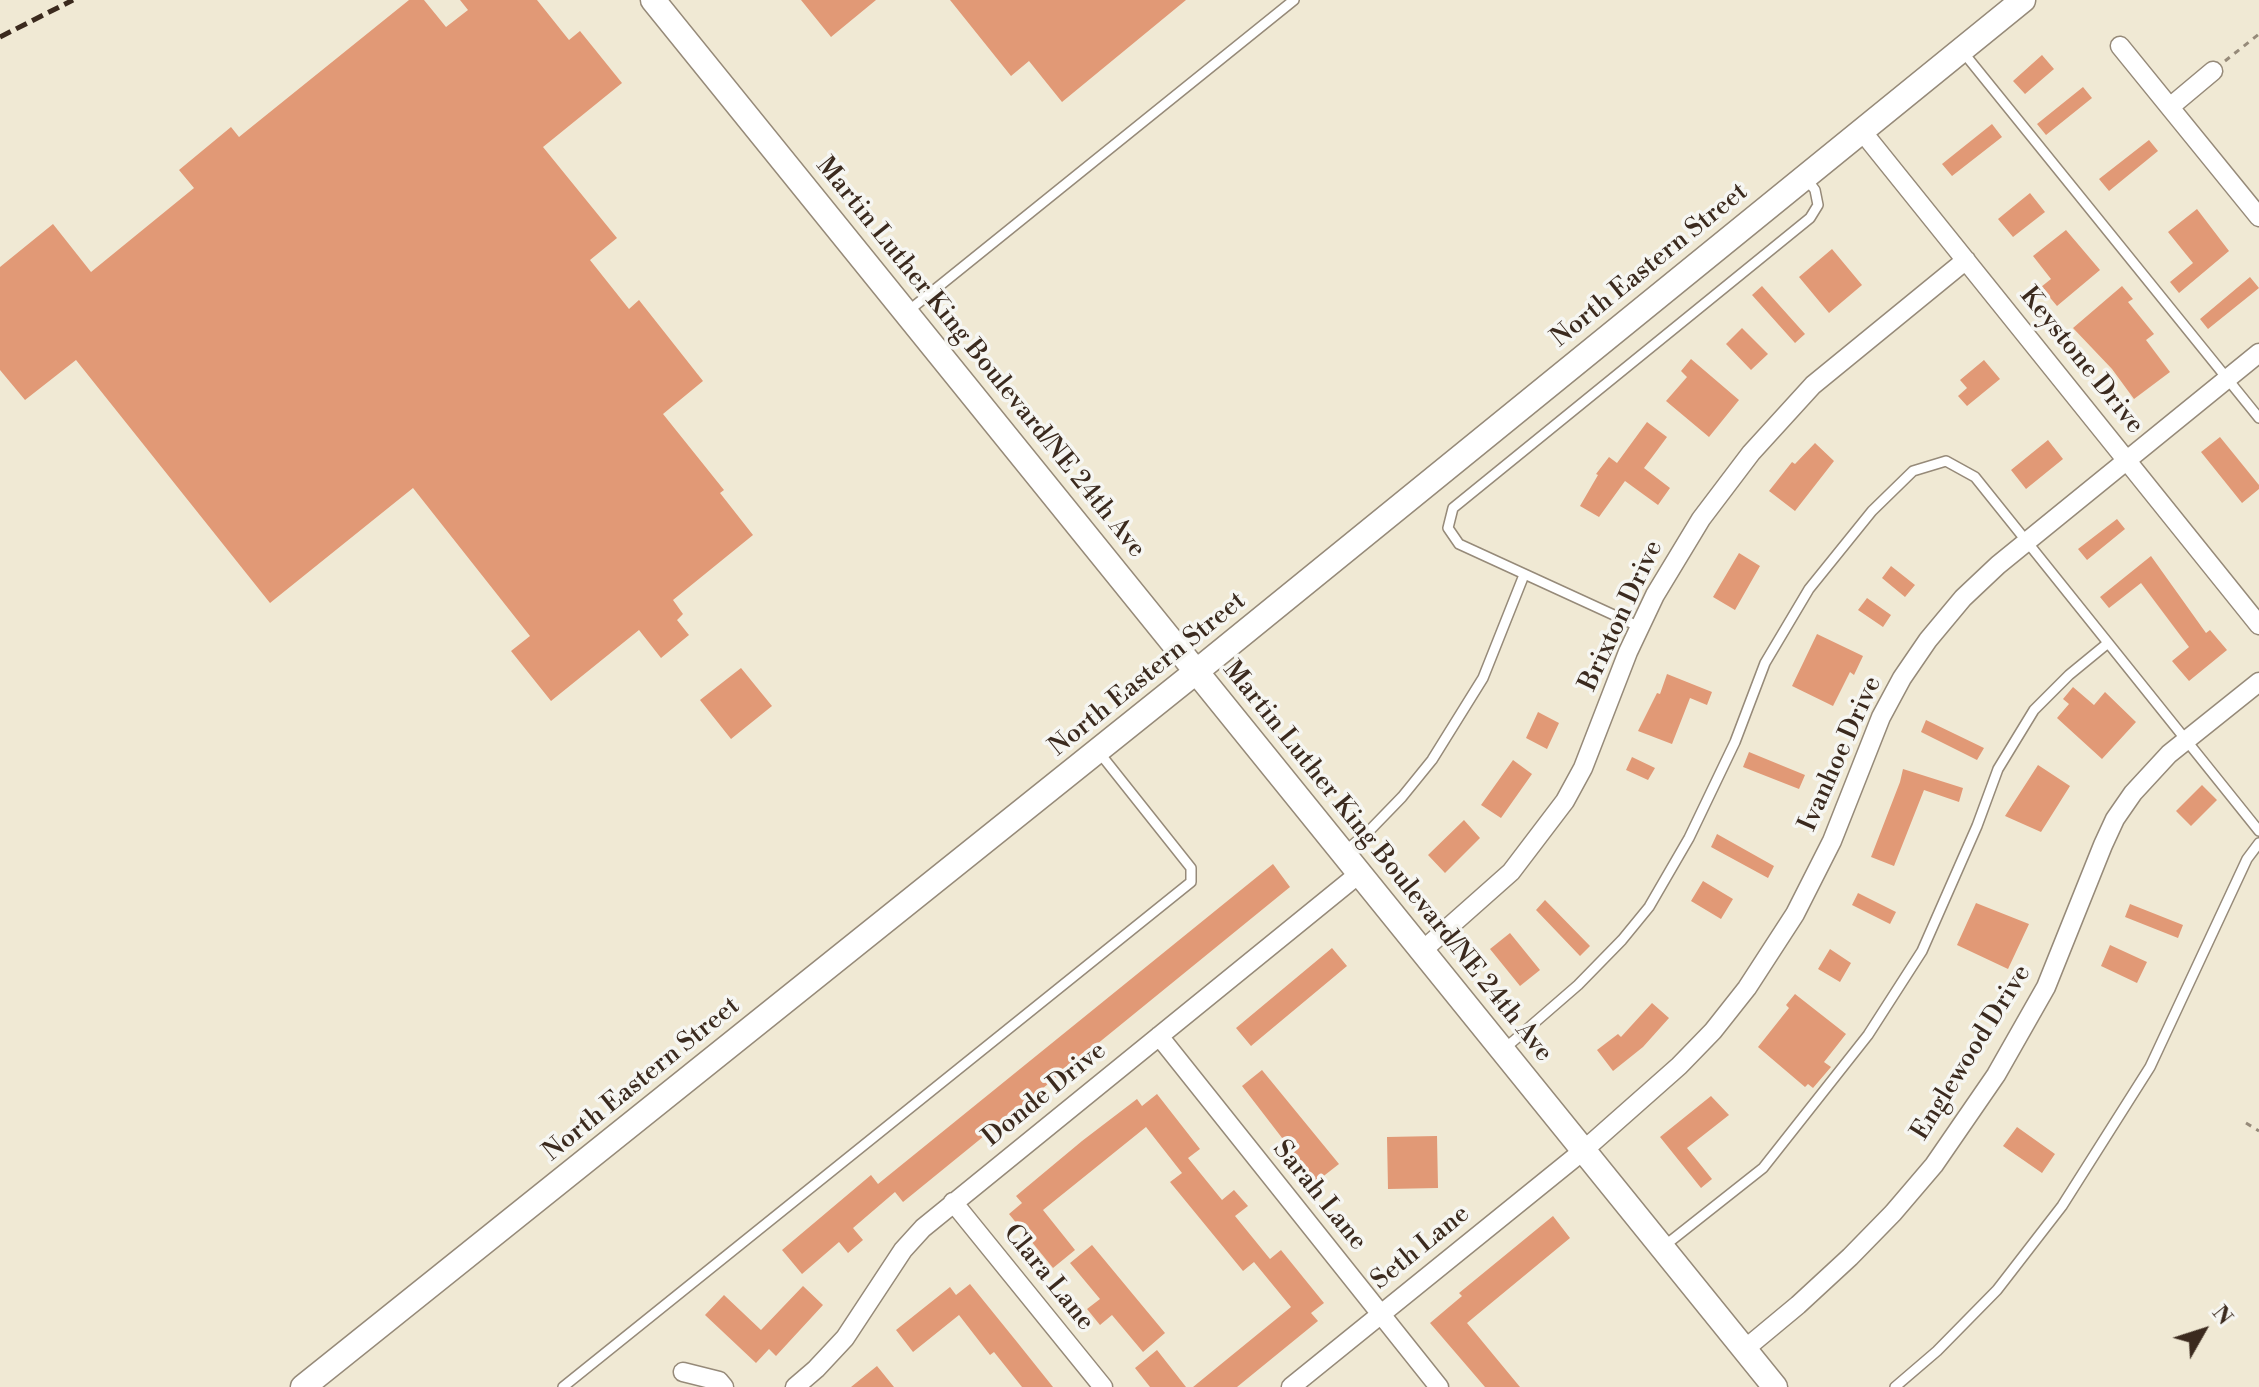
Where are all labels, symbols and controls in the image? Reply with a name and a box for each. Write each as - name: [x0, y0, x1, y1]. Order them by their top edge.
- street label: Martin Luther King Boulevard/NE 24th Ave: [809, 151, 1151, 565]
- street label: North Eastern Street: [1545, 177, 1755, 355]
- street label: Keystone Drive: [2012, 281, 2150, 441]
- street label: Brixton Drive: [1574, 536, 1670, 696]
- street label: North Eastern Street: [1043, 586, 1253, 764]
- street label: Martin Luther King Boulevard/NE 24th Ave: [1216, 655, 1558, 1069]
- street label: Ivanhoe Drive: [1793, 672, 1889, 836]
- street label: Englewood Drive: [1906, 960, 2038, 1146]
- street label: North Eastern Street: [537, 991, 747, 1169]
- street label: Donde Drive: [977, 1036, 1113, 1154]
- street label: Sarah Lane: [1265, 1135, 1373, 1257]
- street label: Seth Lane: [1366, 1199, 1476, 1297]
- street label: Clara Lane: [996, 1219, 1100, 1337]
- north arrow: [2163, 1291, 2243, 1371]
- text: N: [2206, 1300, 2238, 1331]

